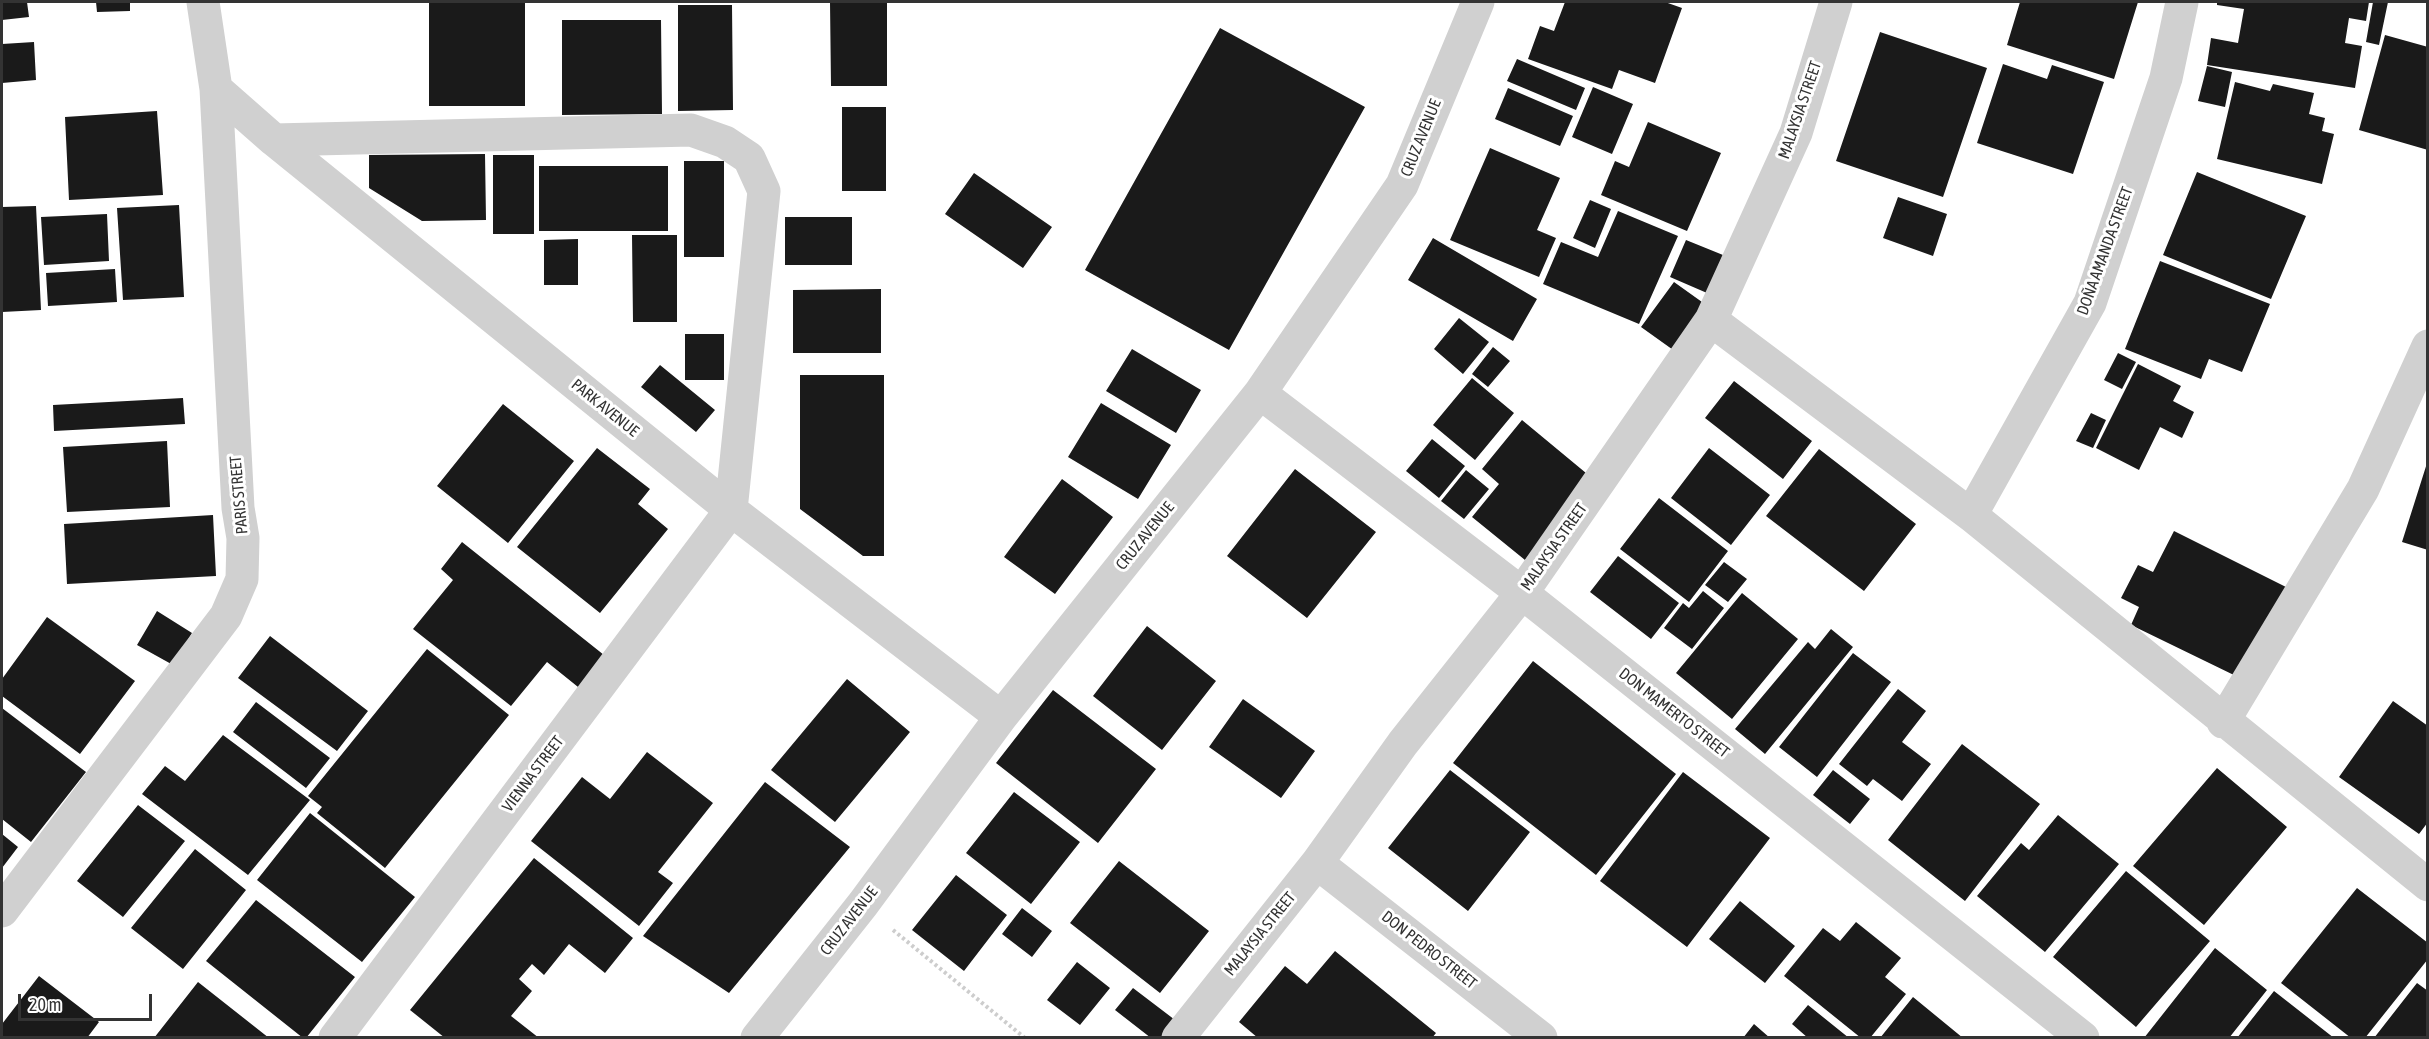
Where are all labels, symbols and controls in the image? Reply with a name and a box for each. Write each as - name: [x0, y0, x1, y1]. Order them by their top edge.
- street label: MALAYSIA STREET: [1774, 59, 1826, 161]
- street label: CRUZ AVENUE: [1397, 96, 1445, 180]
- street label: DOÑA AMANDA STREET: [2073, 184, 2137, 318]
- street label: PARK AVENUE: [568, 375, 642, 441]
- street label: PARIS STREET: [226, 455, 252, 535]
- street label: CRUZ AVENUE: [1112, 498, 1178, 574]
- street label: MALAYSIA STREET: [1517, 500, 1591, 594]
- street label: DON MAMERTO STREET: [1615, 664, 1733, 762]
- street label: VIENNA STREET: [498, 732, 568, 816]
- street label: CRUZ AVENUE: [816, 883, 882, 959]
- street label: MALAYSIA STREET: [1220, 888, 1300, 980]
- street label: DON PEDRO STREET: [1378, 907, 1480, 993]
- scale bar: [21, 982, 154, 1020]
- text: 20 m: [29, 994, 61, 1015]

